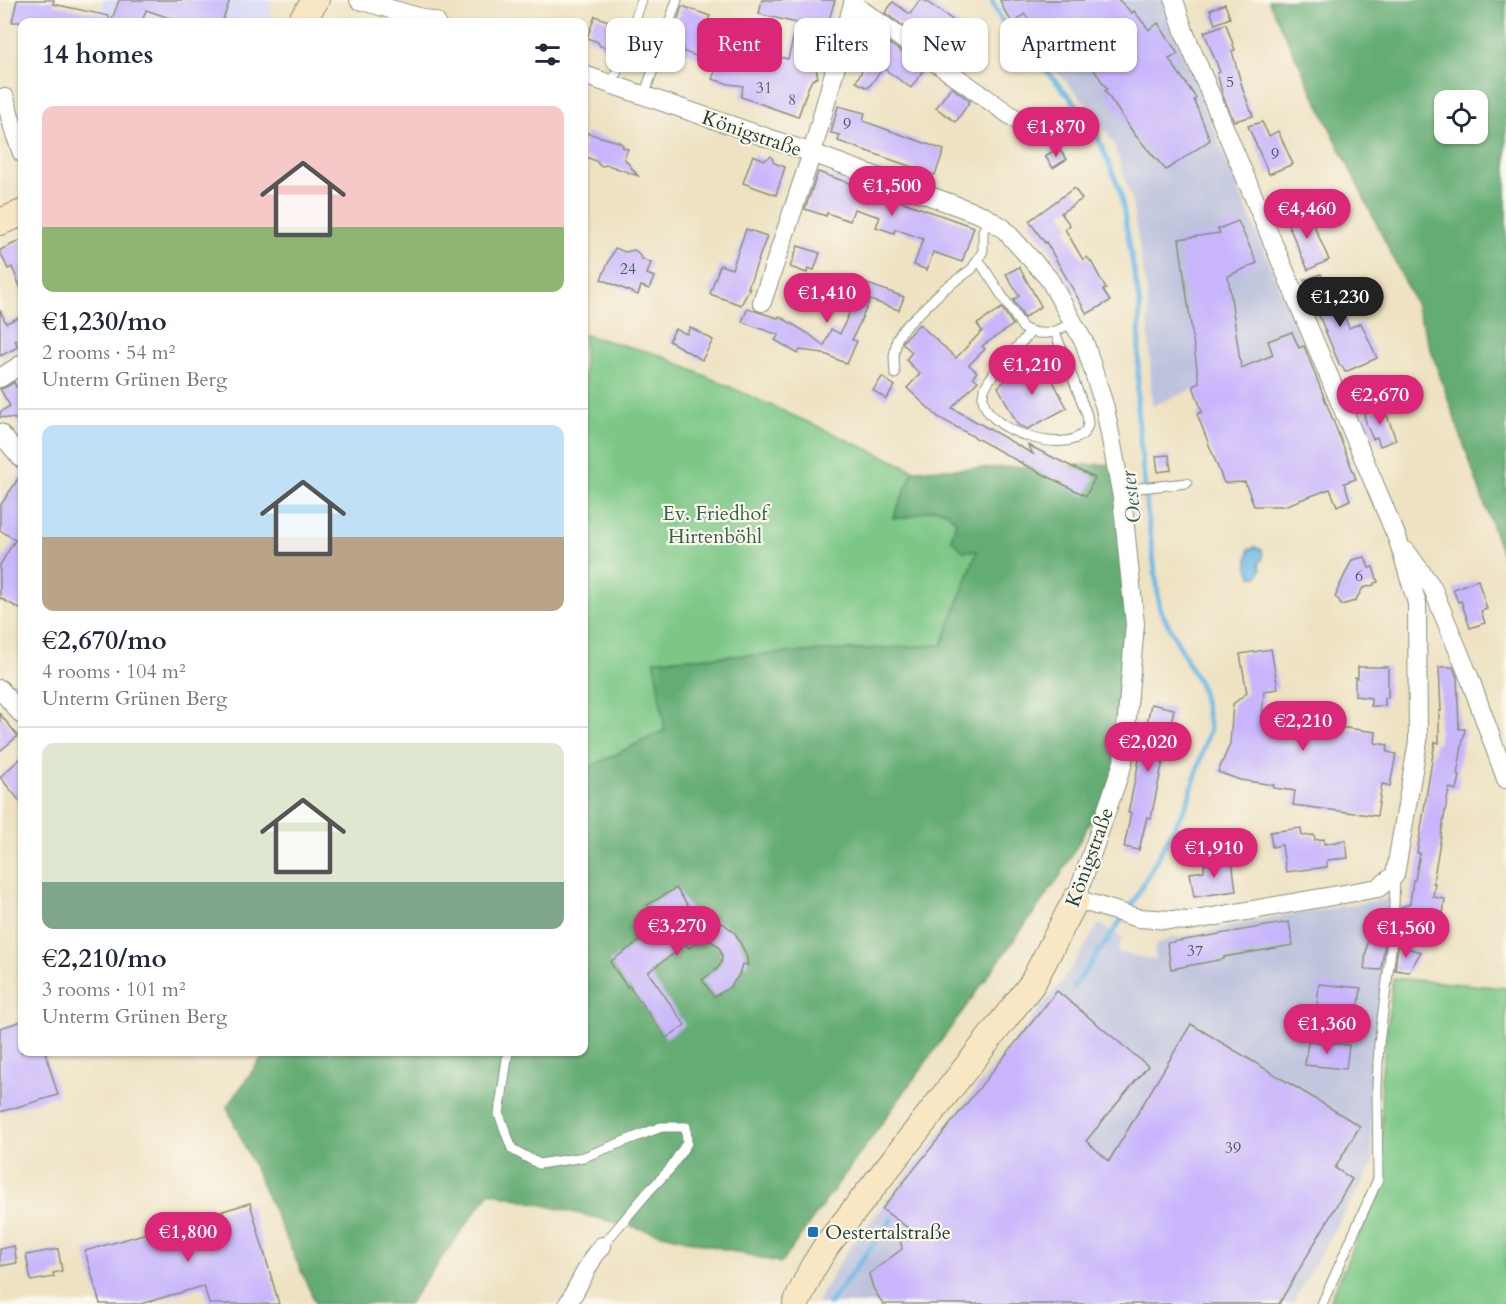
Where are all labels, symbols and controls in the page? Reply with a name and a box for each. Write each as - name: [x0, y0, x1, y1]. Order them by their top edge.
- chip: Buy: [606, 18, 685, 72]
- chip: Rent: [697, 18, 782, 72]
- chip: Filters: [794, 18, 890, 72]
- chip: New: [902, 18, 988, 72]
- chip: Apartment: [1000, 18, 1137, 72]
- text: 14 homes: [42, 37, 153, 72]
- icon: filters: [531, 38, 564, 71]
- house number: 5: [1226, 71, 1234, 93]
- house number: 31: [756, 77, 772, 99]
- house number: 8: [788, 89, 796, 111]
- map controls: [1434, 90, 1488, 144]
- button: locate: [1434, 90, 1488, 144]
- street label: Königstraße: [698, 104, 805, 163]
- pin: €1,870: [1007, 107, 1105, 158]
- house number: 9: [843, 113, 851, 135]
- text: €1,870: [1027, 113, 1085, 140]
- house number: 9: [1271, 143, 1279, 165]
- icon: home: [249, 145, 357, 253]
- pin: €1,500: [843, 166, 941, 217]
- text: €1,500: [863, 172, 921, 199]
- pin: €4,460: [1258, 189, 1356, 240]
- text: €4,460: [1278, 195, 1336, 222]
- house number: 24: [620, 258, 636, 280]
- pin: €1,410: [778, 273, 876, 324]
- pin: €1,230: [1291, 277, 1389, 328]
- text: €1,410: [798, 279, 856, 306]
- text: €1,230: [1311, 283, 1369, 310]
- text: €1,230/mo: [42, 304, 167, 339]
- text: 2 rooms · 54 m²: [42, 339, 175, 366]
- pin: €1,210: [983, 345, 1081, 396]
- text: €1,210: [1003, 351, 1061, 378]
- text: Unterm Grünen Berg: [42, 366, 227, 393]
- pin: €2,670: [1331, 375, 1429, 426]
- text: €2,670: [1351, 381, 1409, 408]
- icon: home: [249, 464, 357, 572]
- water label: Oester: [1114, 468, 1149, 525]
- park label: Ev. Friedhof Hirtenböhl: [663, 500, 770, 550]
- house number: 6: [1355, 565, 1363, 587]
- text: €2,670/mo: [42, 623, 167, 658]
- text: 4 rooms · 104 m²: [42, 658, 186, 685]
- text: Unterm Grünen Berg: [42, 685, 227, 712]
- pin: €2,210: [1254, 701, 1352, 752]
- text: €2,210: [1274, 707, 1332, 734]
- pin: €2,020: [1099, 722, 1197, 773]
- text: €2,020: [1119, 728, 1177, 755]
- icon: home: [249, 782, 357, 890]
- street label: Königstraße: [1059, 804, 1120, 911]
- pin: €1,910: [1165, 828, 1263, 879]
- text: €1,910: [1185, 834, 1243, 861]
- pin: €3,270: [628, 906, 726, 957]
- pin: €1,560: [1357, 908, 1455, 959]
- text: €3,270: [648, 912, 706, 939]
- text: €1,560: [1377, 914, 1435, 941]
- house number: 37: [1187, 940, 1203, 962]
- text: €2,210/mo: [42, 941, 167, 976]
- text: 3 rooms · 101 m²: [42, 976, 186, 1003]
- text: Unterm Grünen Berg: [42, 1003, 227, 1030]
- pin: €1,360: [1278, 1004, 1376, 1055]
- text: €1,360: [1298, 1010, 1356, 1037]
- house number: 39: [1225, 1137, 1241, 1159]
- pin: €1,800: [139, 1212, 237, 1263]
- text: €1,800: [159, 1218, 217, 1245]
- place label: Oestertalstraße: [825, 1219, 951, 1246]
- marker: Oestertalstraße: [806, 1225, 820, 1239]

